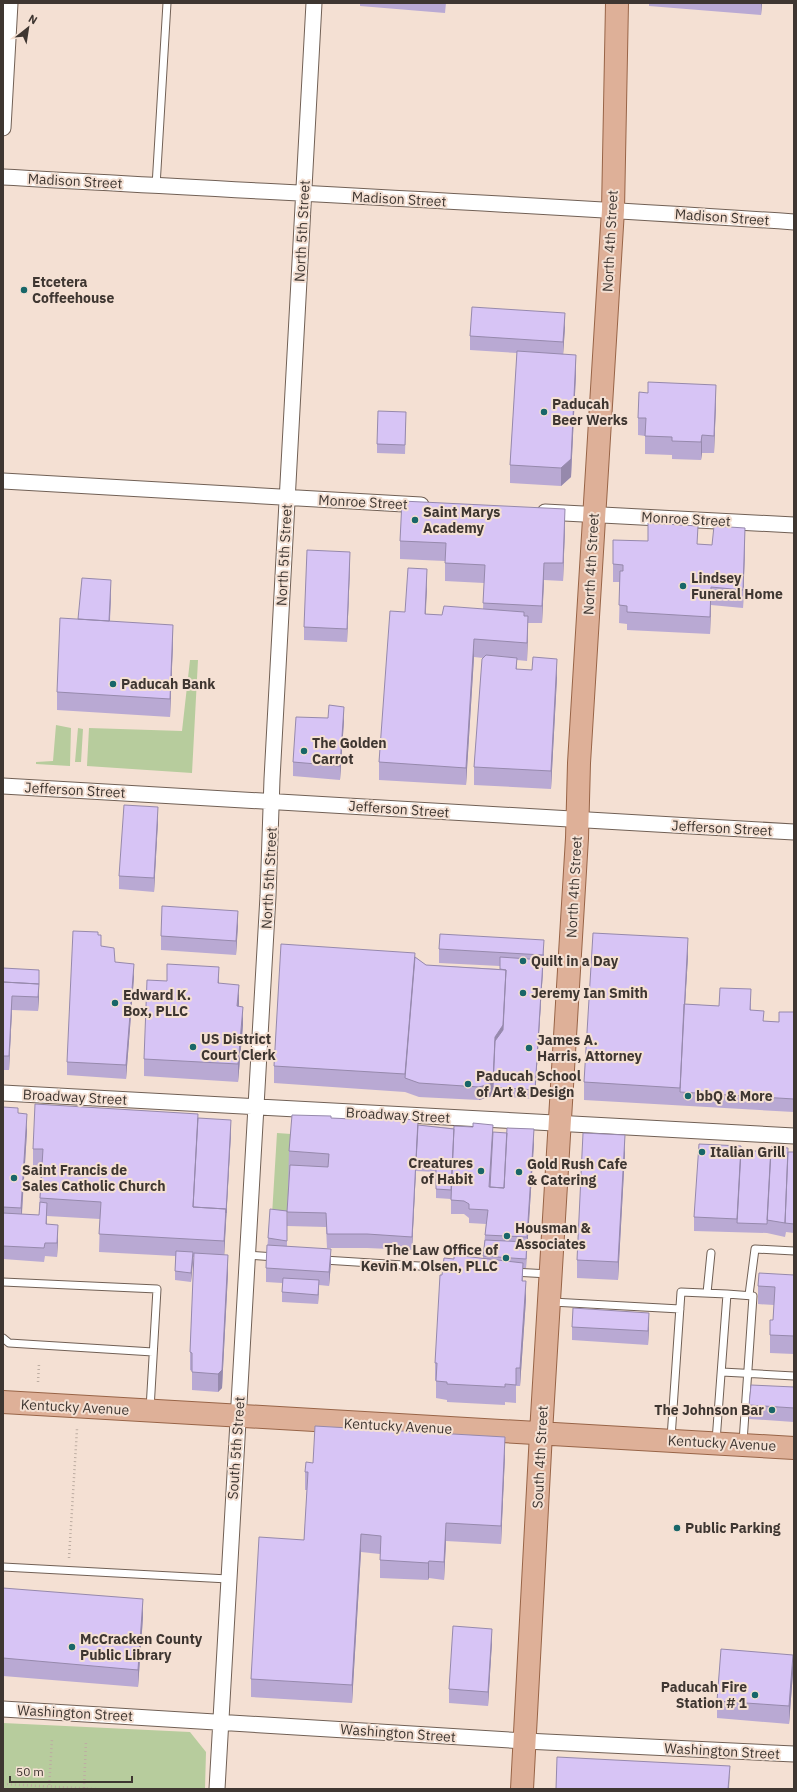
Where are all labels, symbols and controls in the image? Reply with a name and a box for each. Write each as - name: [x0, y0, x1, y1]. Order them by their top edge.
- north arrow: [8, 8, 48, 48]
- text: N: [26, 11, 40, 27]
- street label: Madison Street: [27, 170, 123, 192]
- street label: North 5th Street: [290, 179, 314, 282]
- street label: Madison Street: [351, 188, 447, 210]
- street label: North 4th Street: [598, 189, 622, 292]
- street label: Madison Street: [674, 205, 770, 229]
- place label: Etcetera Coffeehouse: [32, 273, 114, 307]
- marker: Etcetera Coffeehouse: [19, 285, 29, 295]
- place label: Paducah Beer Werks: [552, 395, 628, 429]
- marker: Paducah Beer Werks: [539, 407, 549, 417]
- street label: Monroe Street: [318, 491, 408, 513]
- street label: North 5th Street: [272, 503, 296, 606]
- place label: Saint Marys Academy: [423, 503, 500, 537]
- street label: Monroe Street: [641, 508, 731, 530]
- street label: North 4th Street: [579, 512, 603, 615]
- marker: Saint Marys Academy: [410, 515, 420, 525]
- place label: Lindsey Funeral Home: [691, 569, 783, 603]
- marker: Lindsey Funeral Home: [678, 581, 688, 591]
- place label: Paducah Bank: [121, 675, 216, 693]
- marker: Paducah Bank: [108, 679, 118, 689]
- place label: The Golden Carrot: [312, 734, 387, 768]
- marker: The Golden Carrot: [299, 746, 309, 756]
- street label: Jefferson Street: [24, 778, 126, 802]
- street label: Jefferson Street: [348, 796, 450, 822]
- street label: Jefferson Street: [671, 816, 773, 840]
- street label: North 5th Street: [257, 826, 281, 929]
- street label: North 4th Street: [562, 835, 586, 938]
- place label: Quilt in a Day: [531, 952, 619, 970]
- marker: Quilt in a Day: [518, 956, 528, 966]
- place label: Jeremy Ian Smith: [531, 984, 648, 1002]
- place label: Edward K. Box, PLLC: [123, 986, 191, 1020]
- marker: Jeremy Ian Smith: [518, 988, 528, 998]
- marker: Edward K. Box, PLLC: [110, 998, 120, 1008]
- place label: US District Court Clerk: [201, 1030, 277, 1064]
- place label: James A. Harris, Attorney: [537, 1031, 643, 1065]
- marker: US District Court Clerk: [188, 1042, 198, 1052]
- marker: James A. Harris, Attorney: [524, 1043, 534, 1053]
- place label: Paducah School of Art & Design: [476, 1067, 581, 1101]
- marker: Paducah School of Art & Design: [463, 1079, 473, 1089]
- street label: Broadway Street: [22, 1085, 128, 1109]
- place label: bbQ & More: [696, 1087, 773, 1105]
- marker: bbQ & More: [683, 1091, 693, 1101]
- street label: Broadway Street: [345, 1103, 451, 1127]
- place label: Italian Grill: [710, 1143, 785, 1161]
- marker: Italian Grill: [697, 1147, 707, 1157]
- place label: Creatures of Habit: [408, 1154, 473, 1188]
- place label: Gold Rush Cafe & Catering: [527, 1155, 628, 1189]
- place label: Saint Francis de Sales Catholic Church: [22, 1161, 166, 1195]
- marker: Creatures of Habit: [476, 1166, 486, 1176]
- marker: Gold Rush Cafe & Catering: [514, 1167, 524, 1177]
- marker: Saint Francis de Sales Catholic Church: [9, 1173, 19, 1183]
- place label: Housman & Associates: [515, 1219, 592, 1253]
- marker: Housman & Associates: [502, 1231, 512, 1241]
- place label: The Law Office of Kevin M. Olsen, PLLC: [361, 1241, 498, 1275]
- marker: The Law Office of Kevin M. Olsen, PLLC: [501, 1253, 511, 1263]
- street label: Kentucky Avenue: [20, 1395, 130, 1419]
- street label: South 5th Street: [223, 1396, 249, 1500]
- place label: The Johnson Bar: [654, 1401, 764, 1419]
- street label: South 4th Street: [528, 1405, 552, 1509]
- marker: The Johnson Bar: [767, 1405, 777, 1415]
- street label: Kentucky Avenue: [343, 1414, 453, 1438]
- street label: Kentucky Avenue: [667, 1431, 777, 1455]
- place label: Public Parking: [685, 1519, 781, 1537]
- marker: Public Parking: [672, 1523, 682, 1533]
- place label: McCracken County Public Library: [80, 1630, 203, 1664]
- marker: McCracken County Public Library: [67, 1642, 77, 1652]
- place label: Paducah Fire Station # 1: [661, 1678, 748, 1712]
- marker: Paducah Fire Station # 1: [750, 1690, 760, 1700]
- street label: Washington Street: [17, 1701, 133, 1725]
- street label: Washington Street: [340, 1720, 456, 1746]
- street label: Washington Street: [664, 1739, 780, 1763]
- scale bar: [10, 1758, 132, 1784]
- text: 50 m: [16, 1764, 44, 1779]

